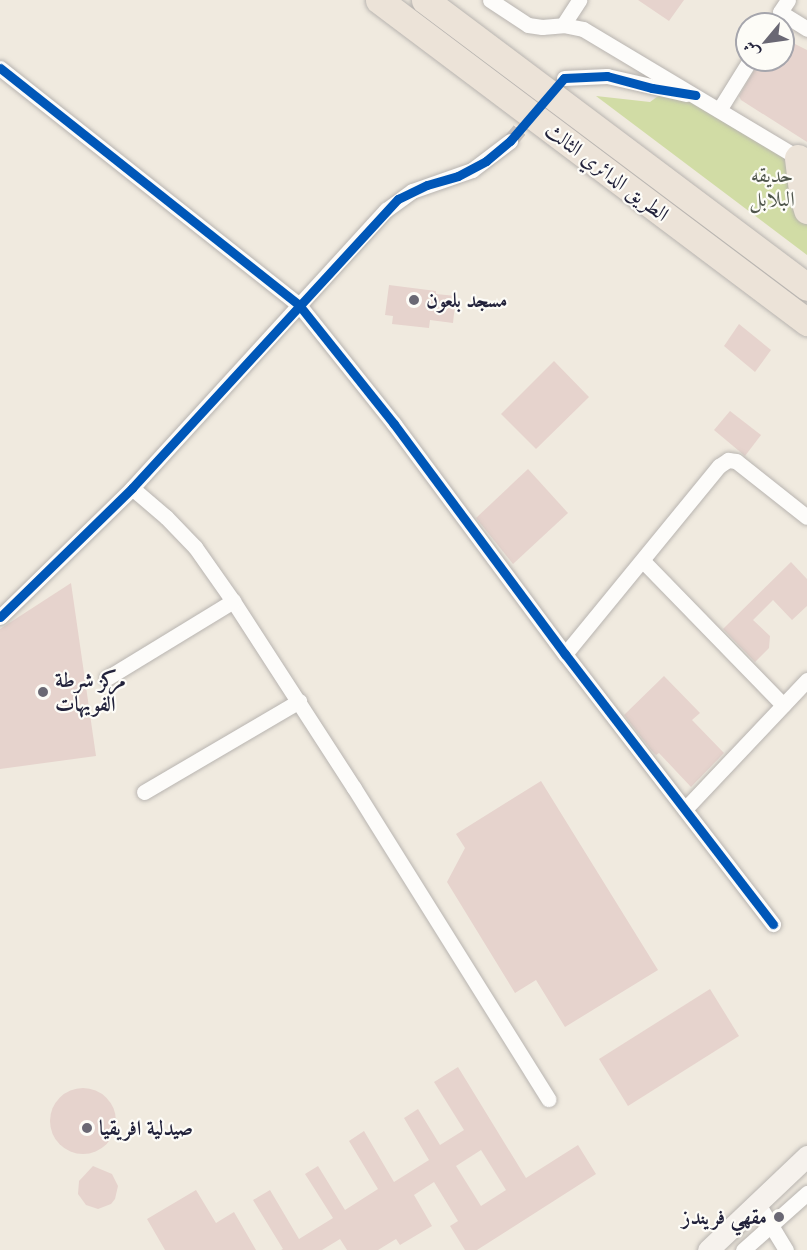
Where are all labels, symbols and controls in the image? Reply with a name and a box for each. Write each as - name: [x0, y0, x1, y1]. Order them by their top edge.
- north arrow: [735, 12, 795, 72]
- text: ش: [738, 38, 764, 62]
- street label: الطريق الدائري الثالث: [540, 117, 674, 227]
- park label: حديقه البلابل: [749, 162, 795, 212]
- place label: مسجد بلعون: [426, 287, 508, 313]
- marker: مسجد بلعون: [407, 293, 421, 307]
- place label: مركز شرطة الفويهات: [55, 667, 126, 717]
- marker: مركز شرطة الفويهات: [36, 685, 50, 699]
- place label: صيدلية افريقيا: [99, 1115, 193, 1141]
- marker: صيدلية افريقيا: [80, 1121, 94, 1135]
- place label: مقهي فريندز: [682, 1204, 767, 1230]
- marker: مقهي فريندز: [772, 1210, 786, 1224]

